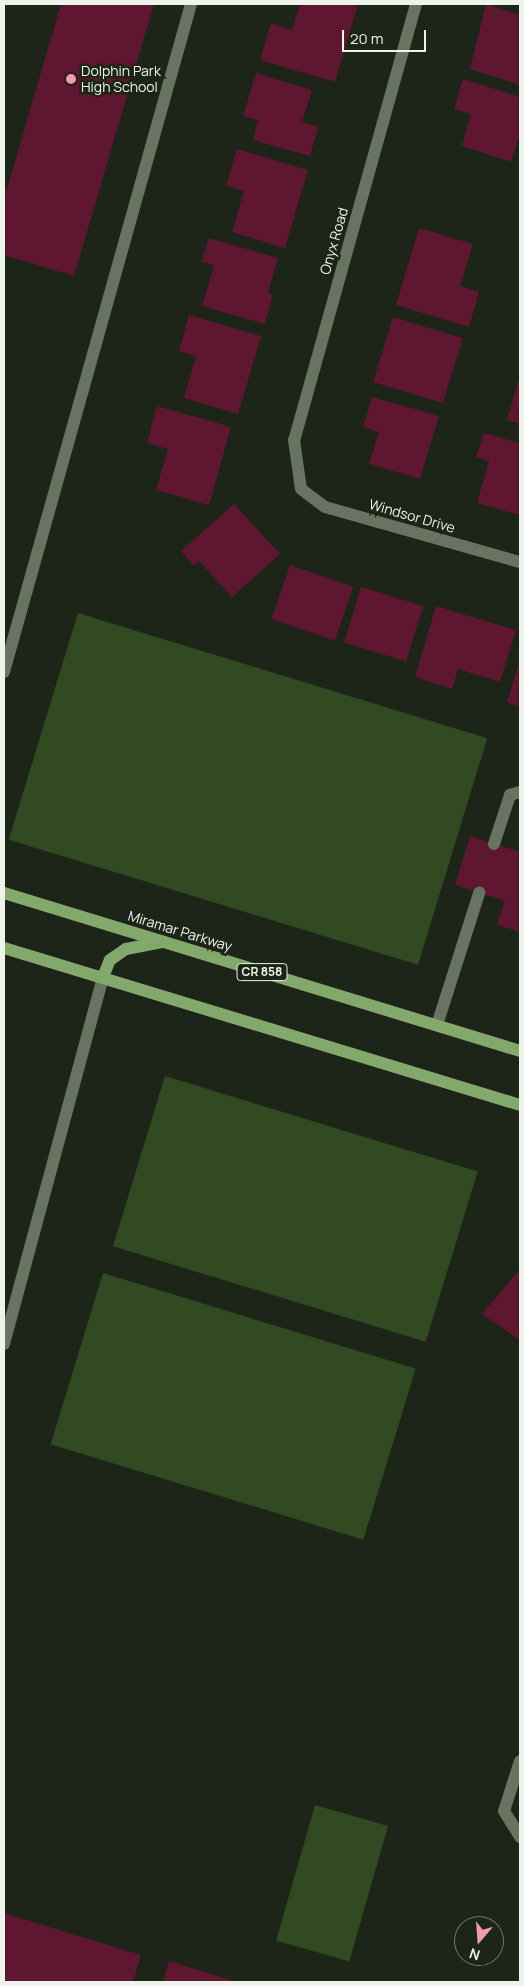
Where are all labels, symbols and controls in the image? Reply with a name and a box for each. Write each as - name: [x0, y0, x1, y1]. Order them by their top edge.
- scale bar: [344, 20, 428, 52]
- text: 20 m: [350, 28, 383, 49]
- place label: Dolphin Park High School: [81, 63, 161, 95]
- marker: Dolphin Park High School: [65, 73, 77, 85]
- street label: Onyx Road: [316, 206, 352, 276]
- street label: Windsor Drive: [367, 496, 457, 536]
- street label: Miramar Parkway: [126, 907, 234, 955]
- road number: CR 858: [236, 962, 288, 982]
- north arrow: [454, 1916, 504, 1966]
- text: N: [467, 1944, 482, 1965]

